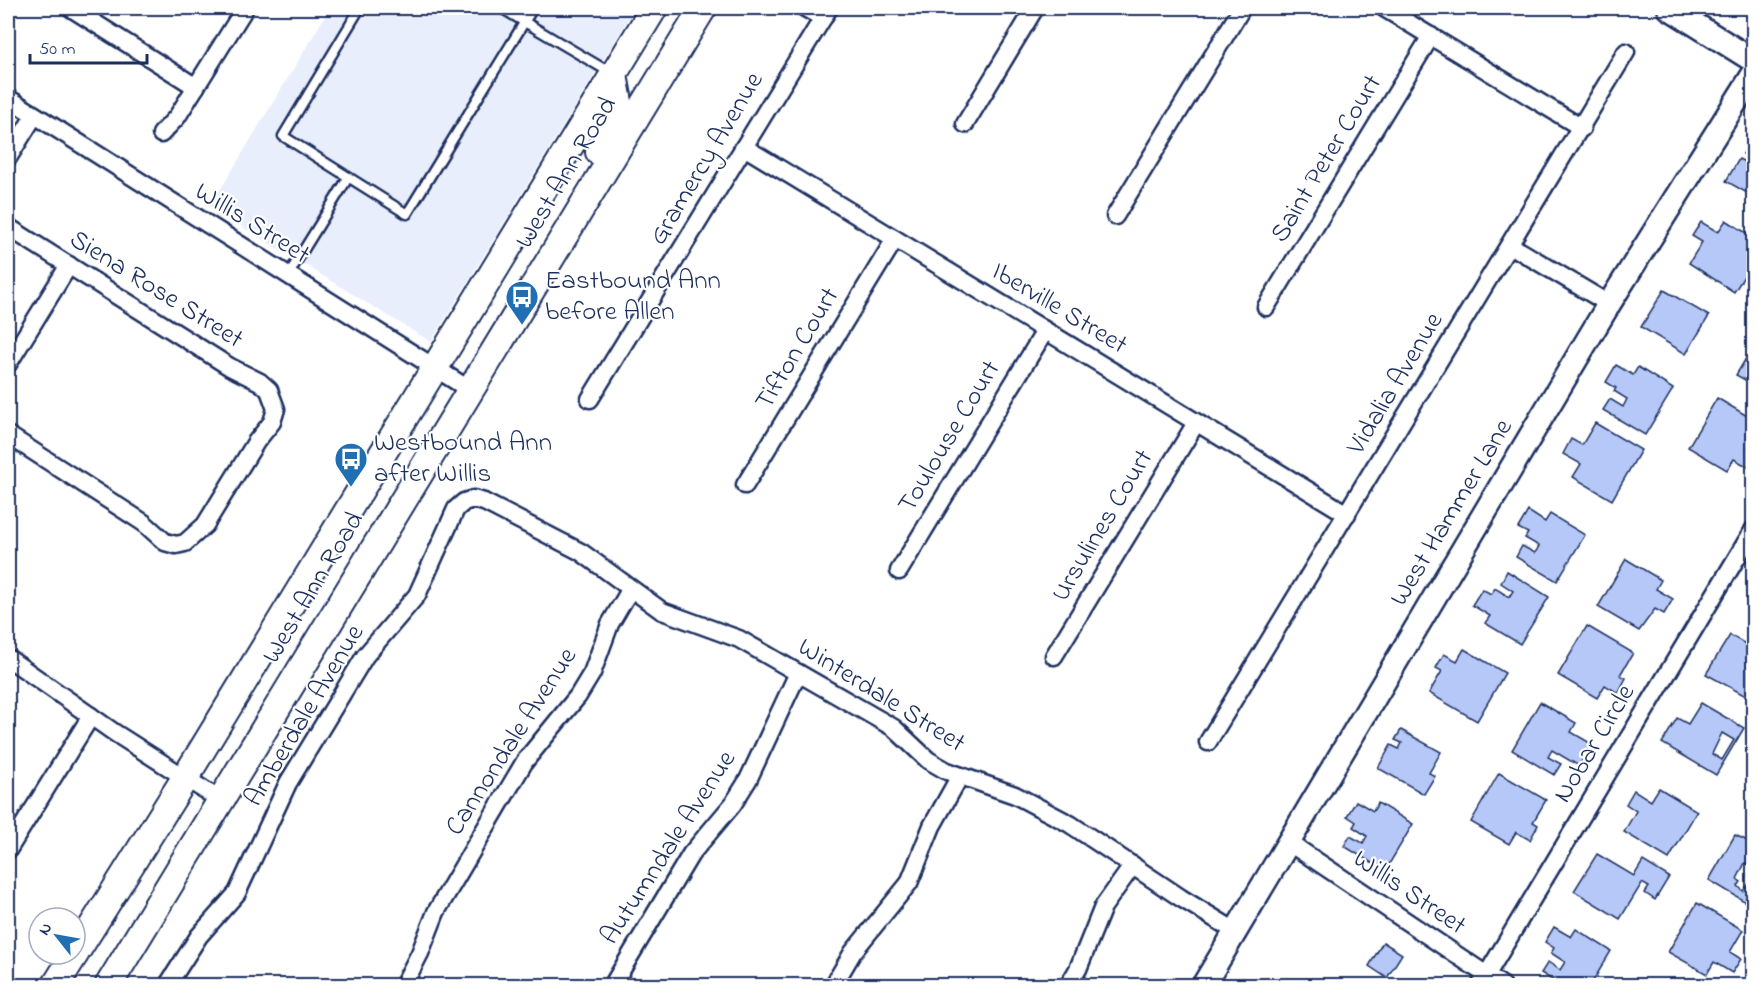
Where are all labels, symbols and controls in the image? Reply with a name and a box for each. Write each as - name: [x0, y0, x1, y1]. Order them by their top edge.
- scale bar: [30, 27, 147, 65]
- text: 50 m: [39, 37, 76, 63]
- street label: Gramercy Avenue: [640, 64, 775, 253]
- street label: Saint Peter Court: [1261, 68, 1393, 250]
- street label: West Ann Road: [506, 90, 628, 256]
- street label: Willis Street: [187, 173, 317, 275]
- street label: Siena Rose Street: [61, 221, 251, 359]
- street label: Iberville Street: [984, 253, 1134, 365]
- place label: Eastbound Ann before Allen: [545, 262, 721, 332]
- bus stop icon: Eastbound Ann before Allen: [504, 279, 540, 326]
- street label: Tifton Court: [746, 280, 850, 418]
- street label: Vidalia Avenue: [1338, 305, 1454, 464]
- street label: Toulouse Court: [889, 353, 1011, 521]
- street label: West Hammer Lane: [1381, 411, 1524, 614]
- place label: Westbound Ann after Willis: [374, 424, 552, 494]
- bus stop icon: Westbound Ann after Willis: [333, 441, 369, 488]
- street label: Ursulines Court: [1042, 442, 1164, 610]
- street label: West Ann Road: [253, 505, 375, 671]
- street label: Amberdale Avenue: [235, 617, 375, 814]
- street label: Winterdale Street: [790, 629, 972, 763]
- street label: Cannondale Avenue: [436, 640, 588, 844]
- street label: Nobar Circle: [1544, 677, 1646, 811]
- street label: Autumndale Avenue: [591, 742, 747, 953]
- street label: Willis Street: [1344, 841, 1474, 945]
- north arrow: [27, 906, 87, 966]
- text: N: [33, 918, 59, 940]

